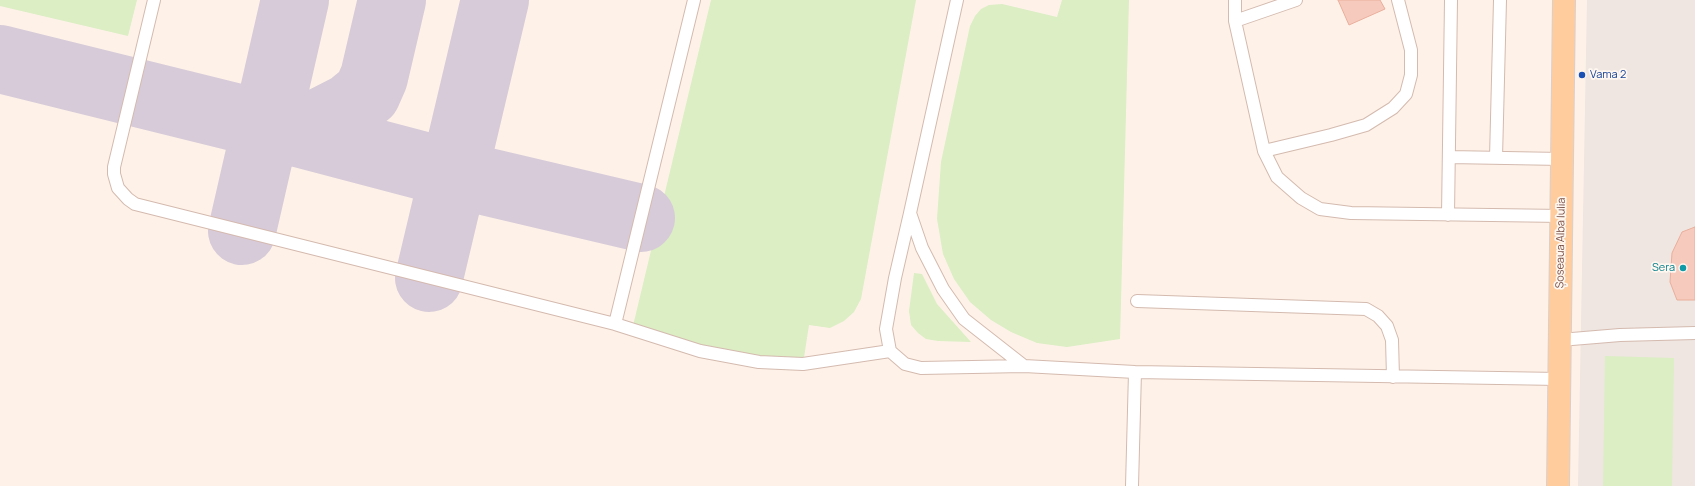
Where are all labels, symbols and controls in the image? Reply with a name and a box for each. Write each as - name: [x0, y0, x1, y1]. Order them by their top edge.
- place label: Vama 2: [1590, 68, 1626, 82]
- marker: Vama 2: [1577, 70, 1587, 80]
- street label: Șoseaua Alba Iulia: [1554, 197, 1568, 289]
- place label: Sera: [1652, 261, 1675, 275]
- marker: Sera: [1678, 263, 1688, 273]

